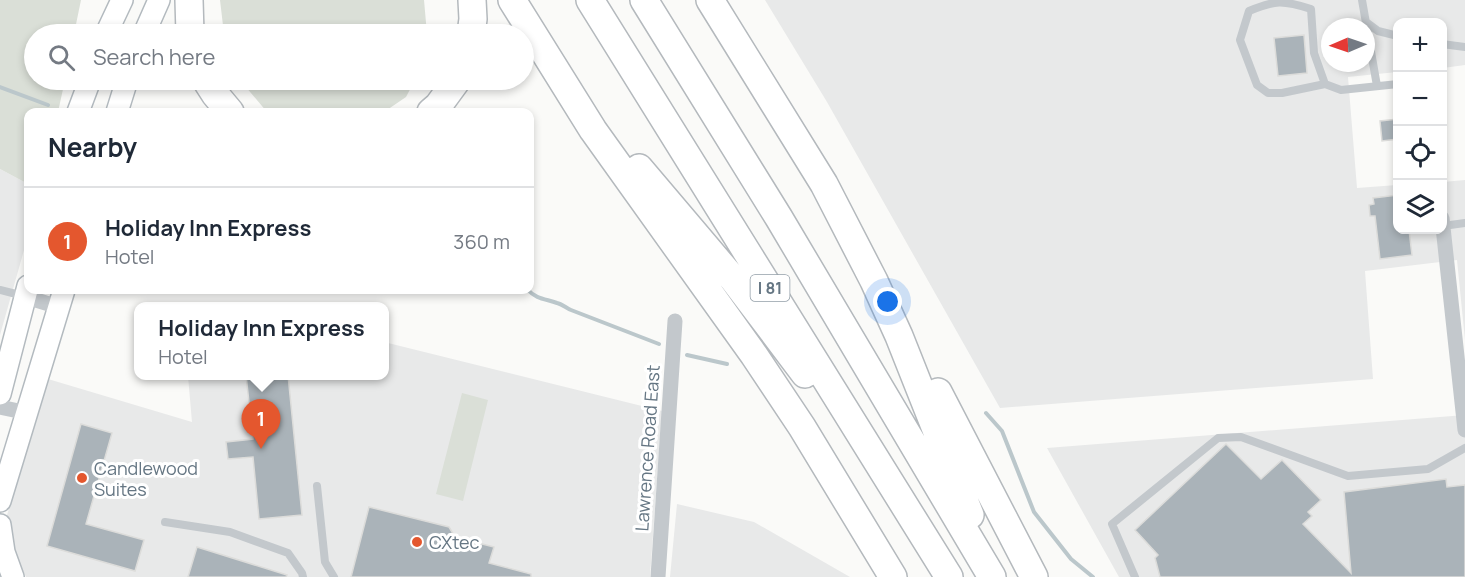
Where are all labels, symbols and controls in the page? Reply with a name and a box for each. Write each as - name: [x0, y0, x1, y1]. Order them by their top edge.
- north arrow: [1321, 18, 1375, 72]
- map controls: [1393, 18, 1447, 234]
- button: +: [1393, 18, 1447, 72]
- search box: [24, 24, 534, 90]
- icon: search: [45, 41, 78, 74]
- text: Search here: [93, 42, 215, 72]
- button: −: [1393, 72, 1447, 126]
- button: locate: [1393, 126, 1447, 180]
- text: Nearby: [48, 129, 137, 165]
- button: layers: [1393, 180, 1447, 234]
- text: Holiday Inn Express: [105, 213, 311, 243]
- text: 1: [63, 228, 72, 255]
- text: 360 m: [453, 228, 510, 255]
- text: Hotel: [105, 243, 155, 270]
- road number: I 81: [750, 275, 790, 301]
- your location: [873, 287, 902, 316]
- popup: [134, 302, 389, 380]
- text: Holiday Inn Express: [158, 313, 365, 343]
- text: Hotel: [158, 343, 208, 370]
- street label: Lawrence Road East: [629, 364, 665, 532]
- pin: 1: [242, 400, 280, 449]
- place label: Candlewood Suites: [94, 456, 198, 501]
- marker: Candlewood Suites: [75, 471, 89, 485]
- place label: CXtec: [429, 530, 480, 554]
- marker: CXtec: [410, 535, 424, 549]

